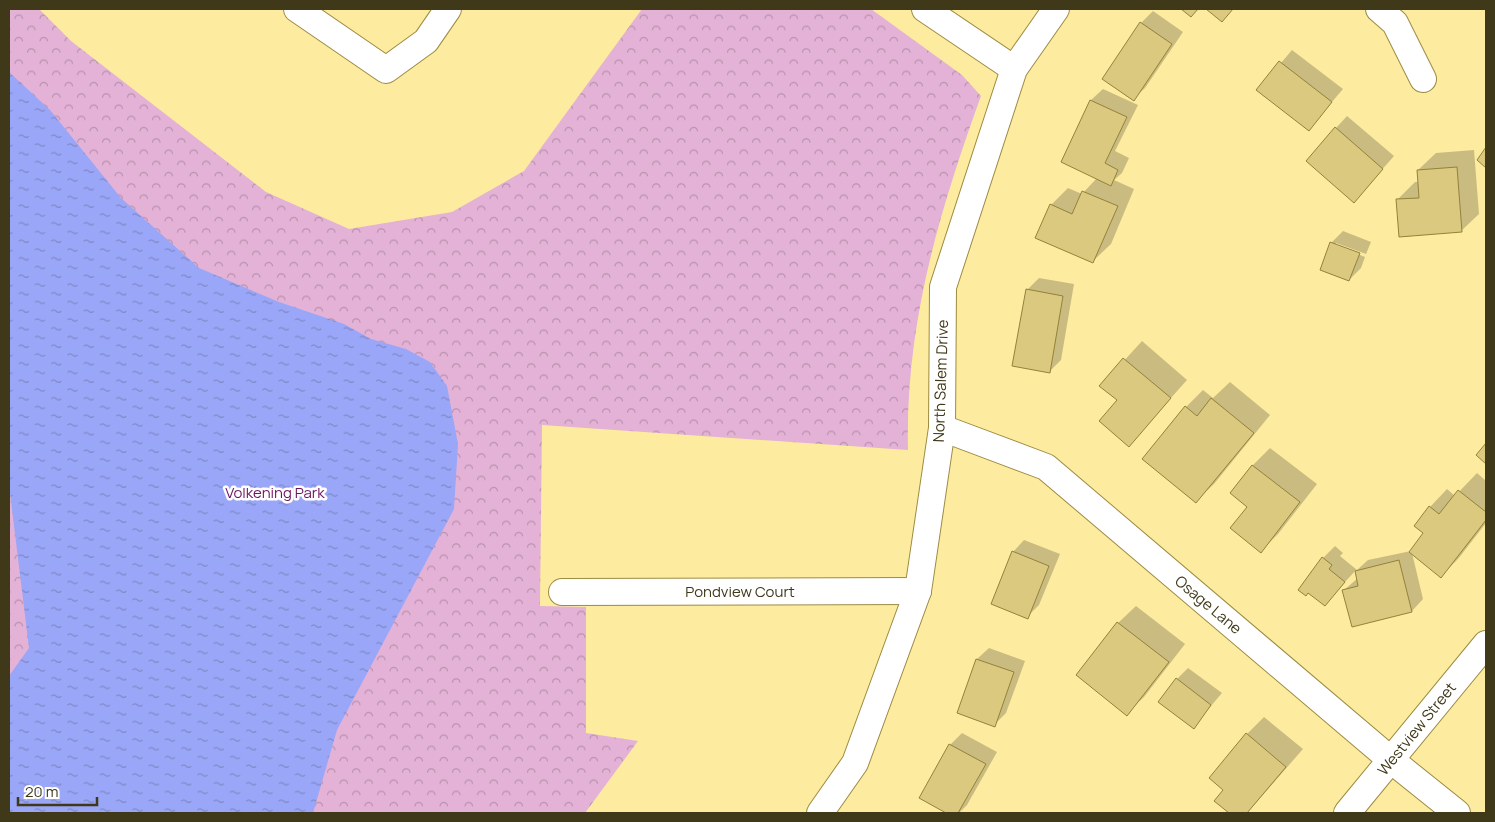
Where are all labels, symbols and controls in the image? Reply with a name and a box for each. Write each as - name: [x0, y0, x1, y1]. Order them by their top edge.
- street label: North Salem Drive: [928, 319, 953, 443]
- park label: Volkening Park: [225, 482, 325, 503]
- street label: Osage Lane: [1170, 570, 1246, 639]
- street label: Pondview Court: [685, 581, 795, 602]
- street label: Westview Street: [1373, 678, 1461, 780]
- scale bar: [18, 774, 96, 806]
- text: 20 m: [25, 781, 58, 802]

